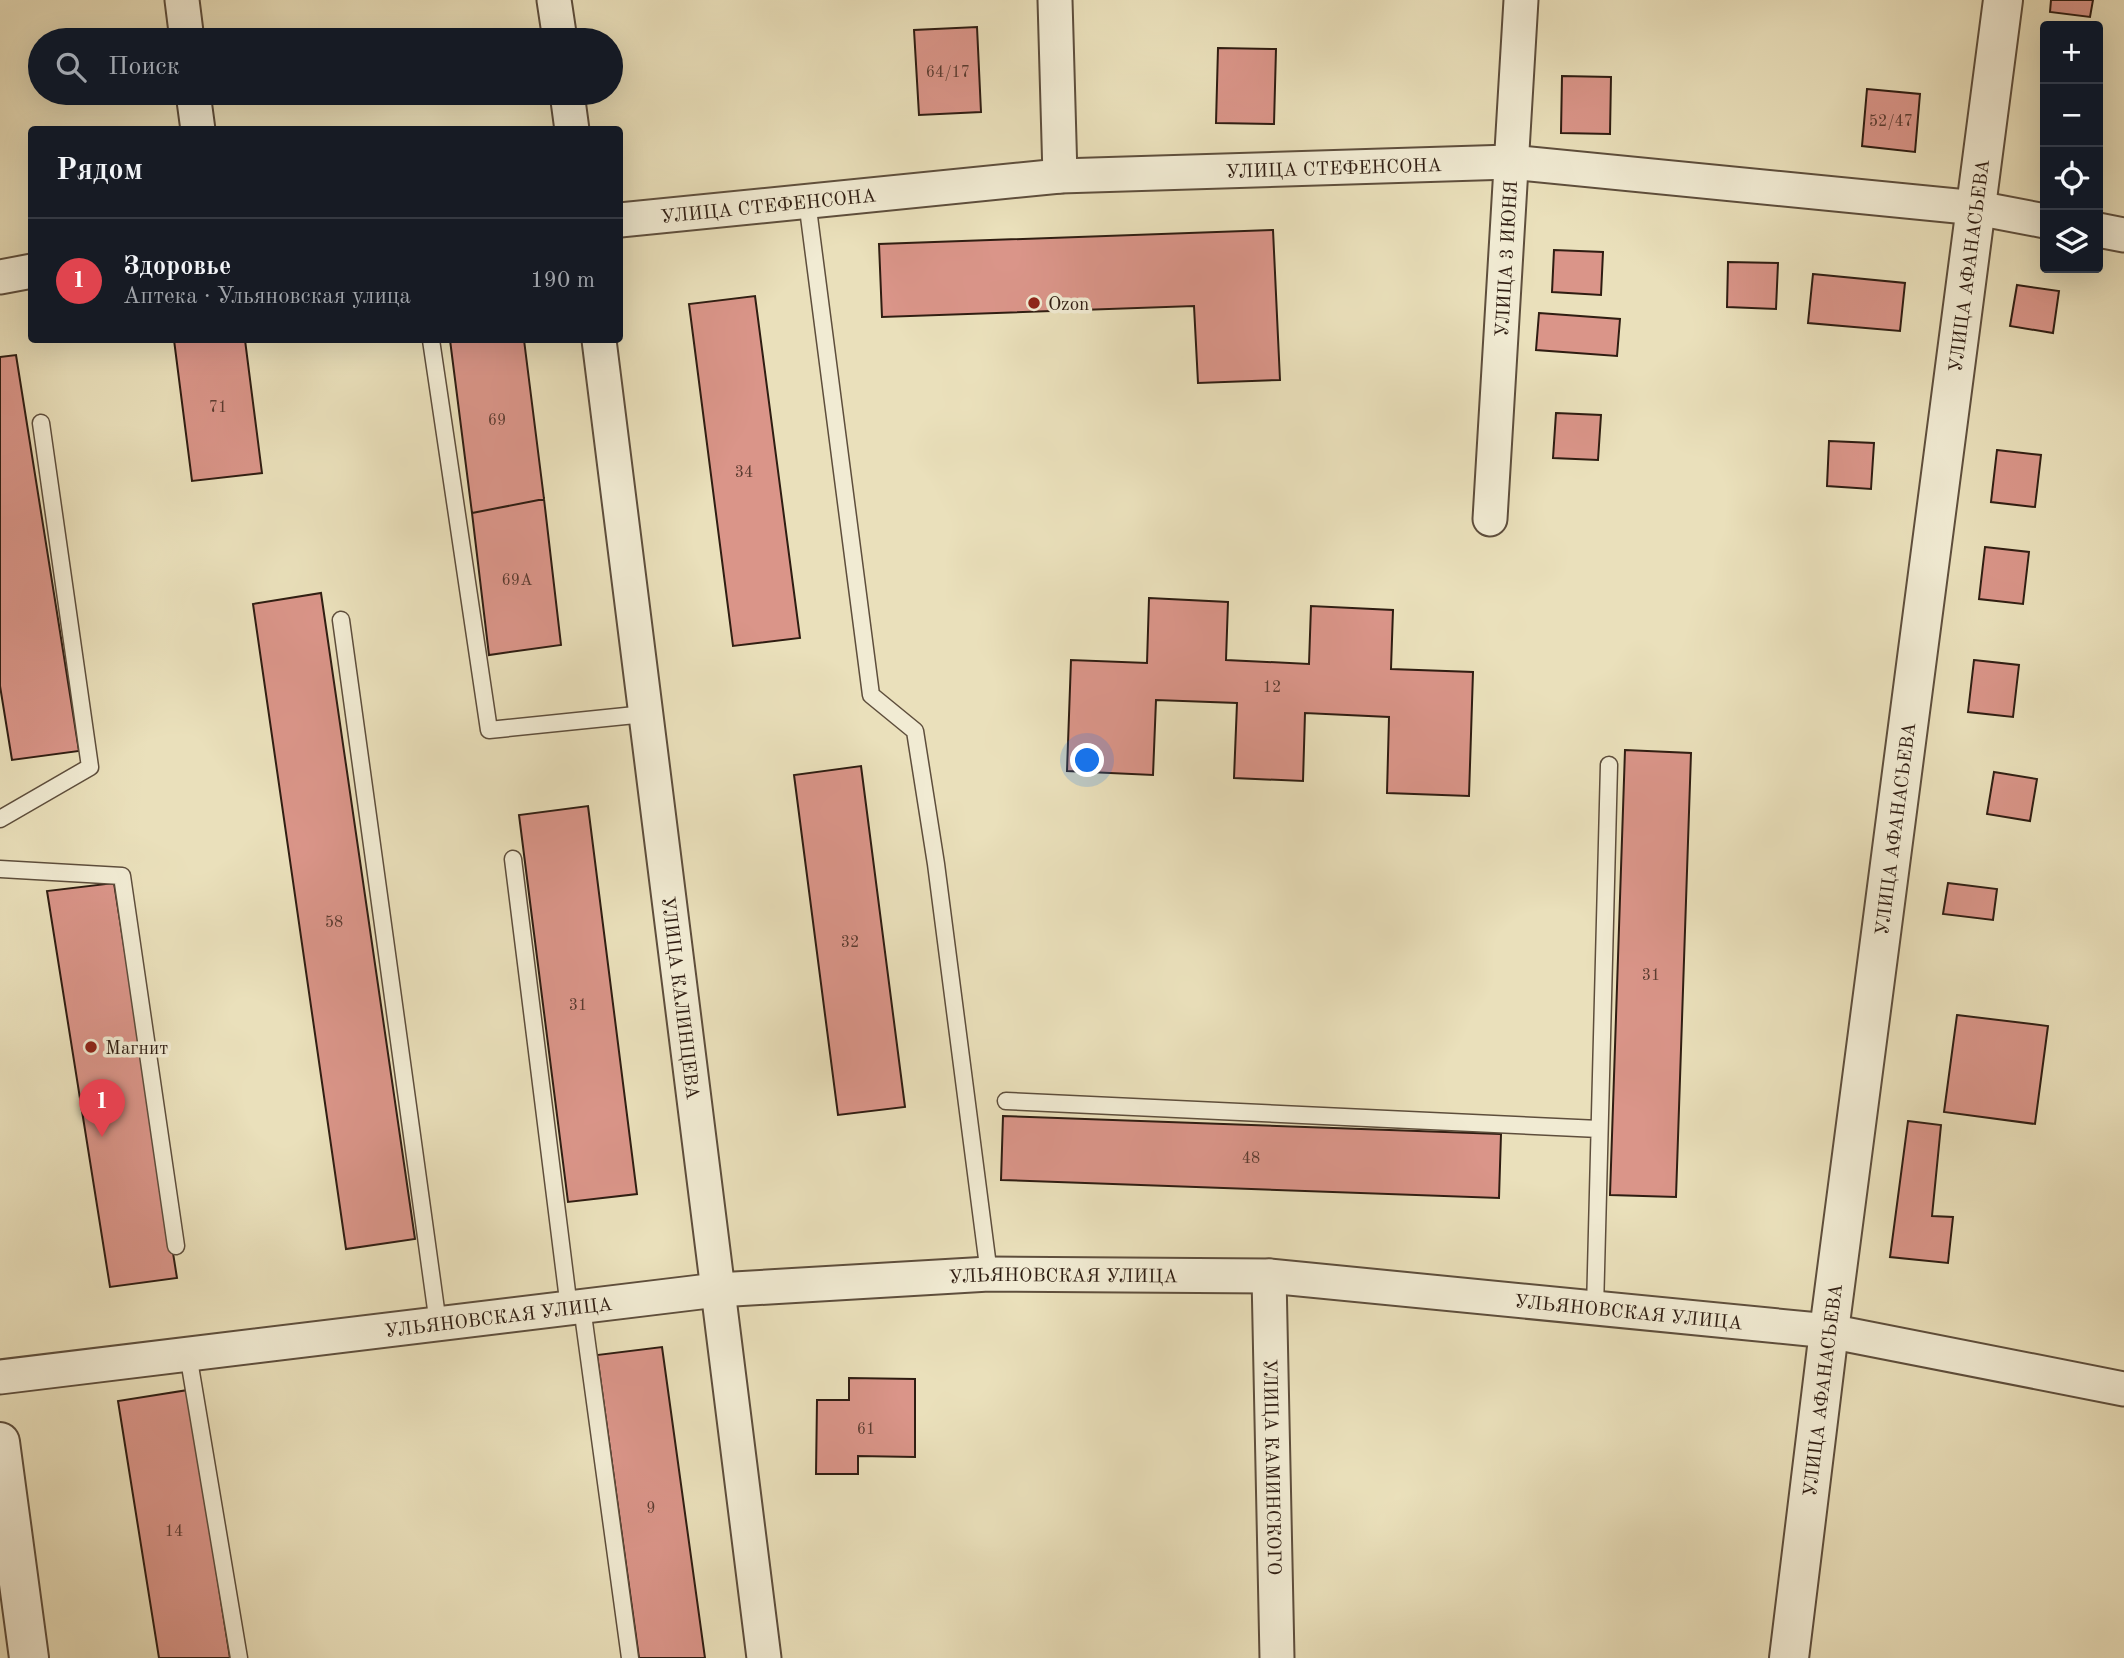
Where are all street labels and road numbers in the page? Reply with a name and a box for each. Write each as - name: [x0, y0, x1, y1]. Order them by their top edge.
- street label: УЛИЦА СТЕФЕНСОНА: [1225, 157, 1443, 183]
- street label: УЛИЦА АФАНАСЬЕВА: [1947, 158, 1994, 373]
- street label: УЛИЦА 3 ИЮНЯ: [1494, 180, 1522, 337]
- street label: УЛИЦА СТЕФЕНСОНА: [660, 187, 878, 228]
- street label: УЛИЦА АФАНАСЬЕВА: [1874, 721, 1921, 937]
- street label: УЛИЦА КАЛИНЦЕВА: [657, 895, 701, 1101]
- street label: УЛЬЯНОВСКАЯ УЛИЦА: [948, 1267, 1178, 1288]
- street label: УЛИЦА АФАНАСЬЕВА: [1802, 1282, 1847, 1498]
- street label: УЛЬЯНОВСКАЯ УЛИЦА: [1513, 1293, 1744, 1335]
- street label: УЛЬЯНОВСКАЯ УЛИЦА: [384, 1296, 614, 1342]
- street label: УЛИЦА КАМИНСКОГО: [1259, 1359, 1282, 1575]

